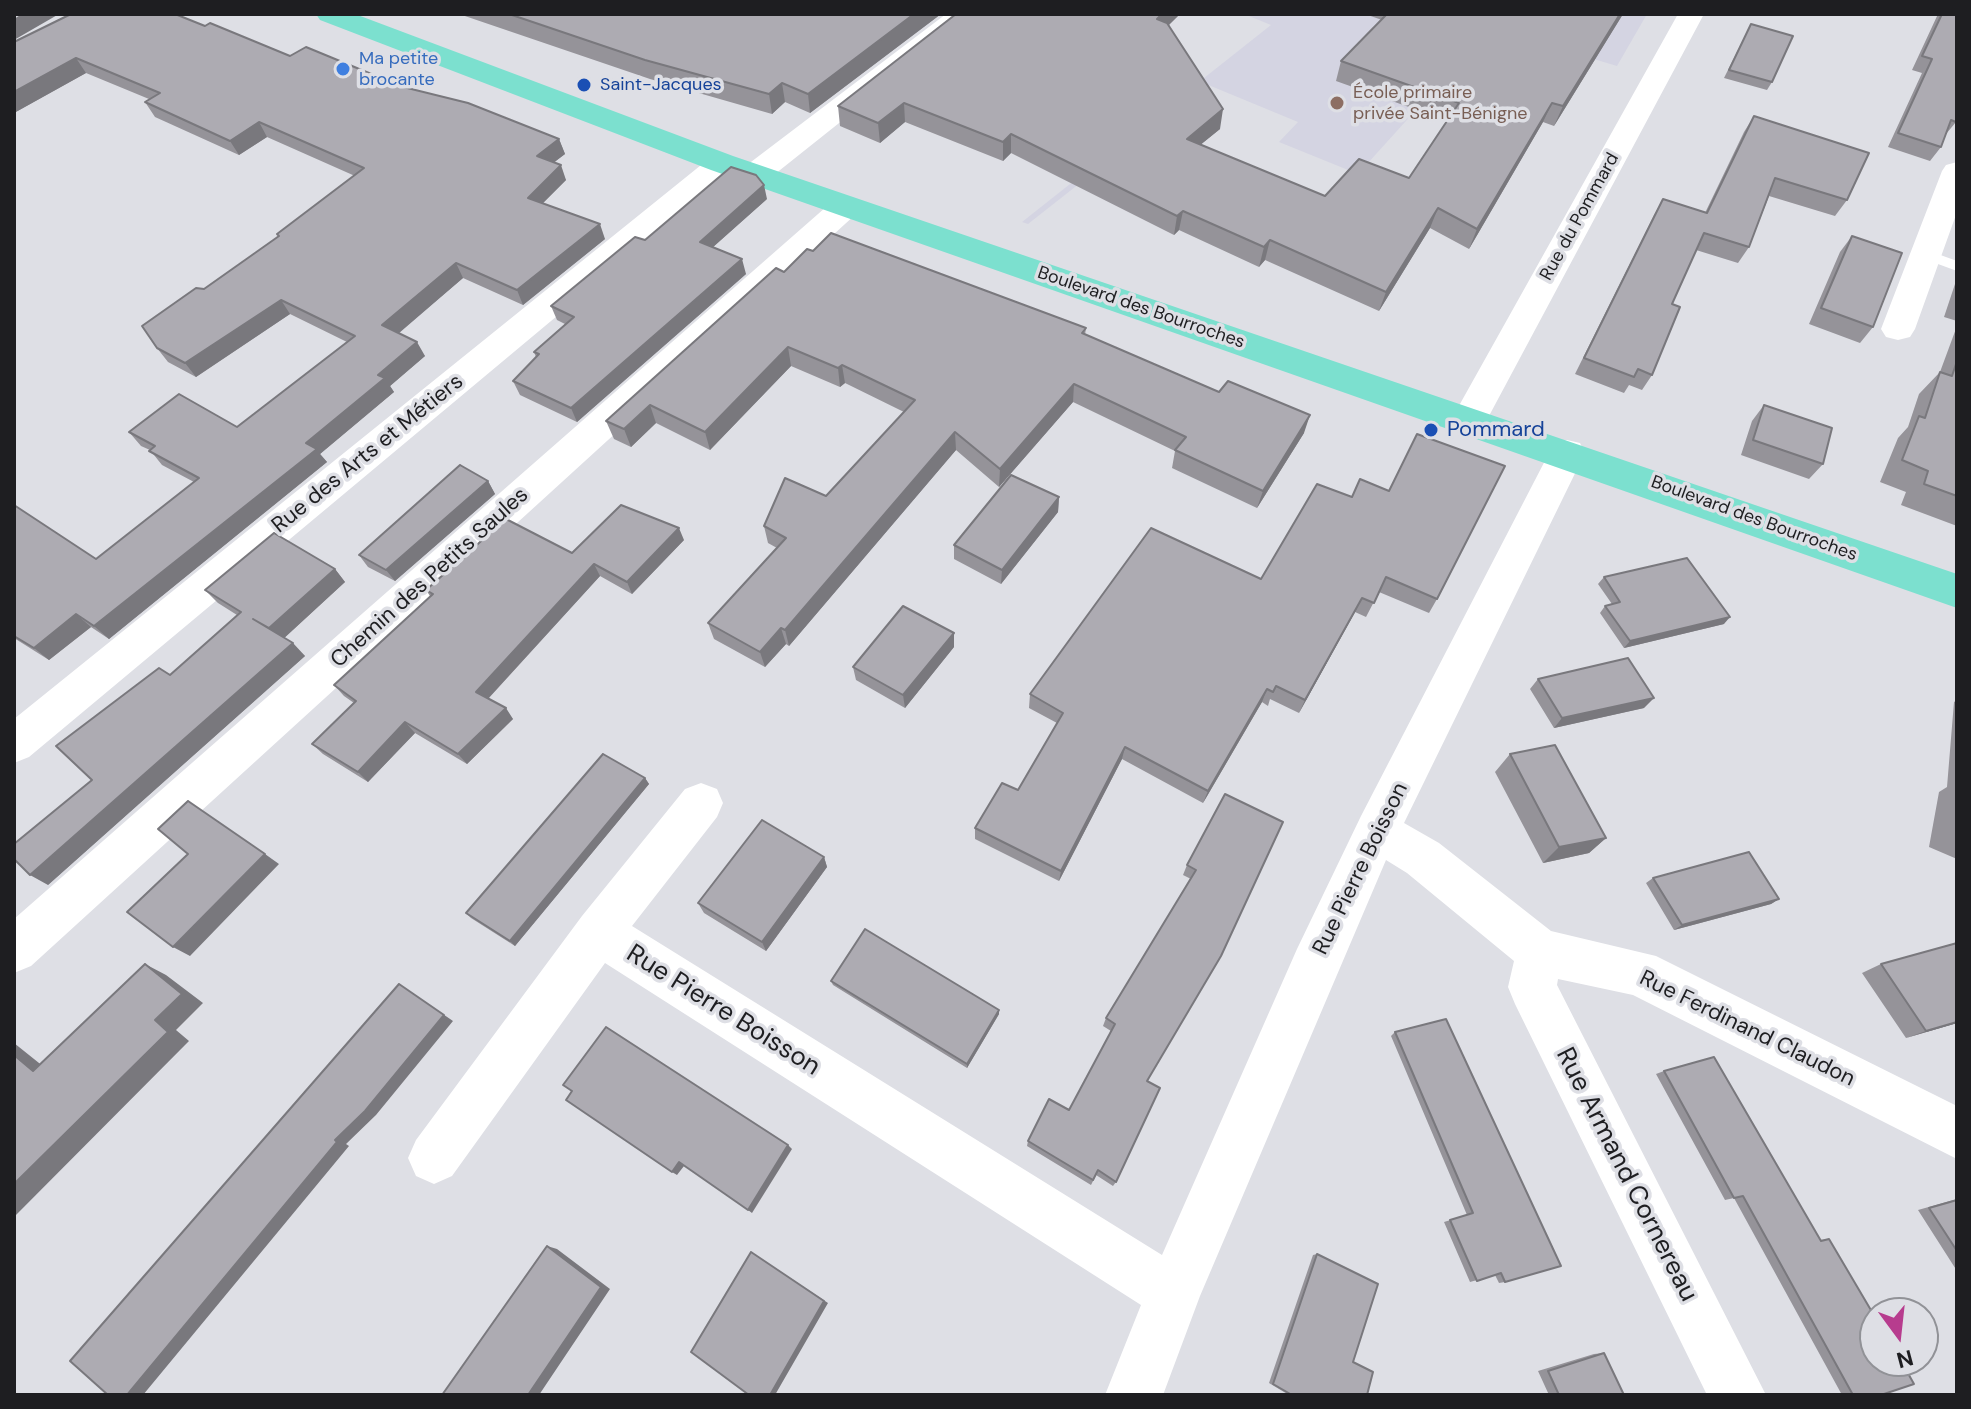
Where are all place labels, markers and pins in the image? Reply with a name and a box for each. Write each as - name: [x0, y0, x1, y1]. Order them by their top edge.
- place label: Ma petite brocante: [359, 48, 438, 90]
- marker: Ma petite brocante: [334, 60, 352, 78]
- place label: Saint-Jacques: [600, 74, 722, 96]
- marker: Saint-Jacques: [575, 76, 593, 94]
- place label: École primaire privée Saint-Bénigne: [1353, 82, 1528, 124]
- marker: École primaire privée Saint-Bénigne: [1328, 94, 1346, 112]
- place label: Pommard: [1447, 417, 1545, 443]
- marker: Pommard: [1422, 421, 1440, 439]

